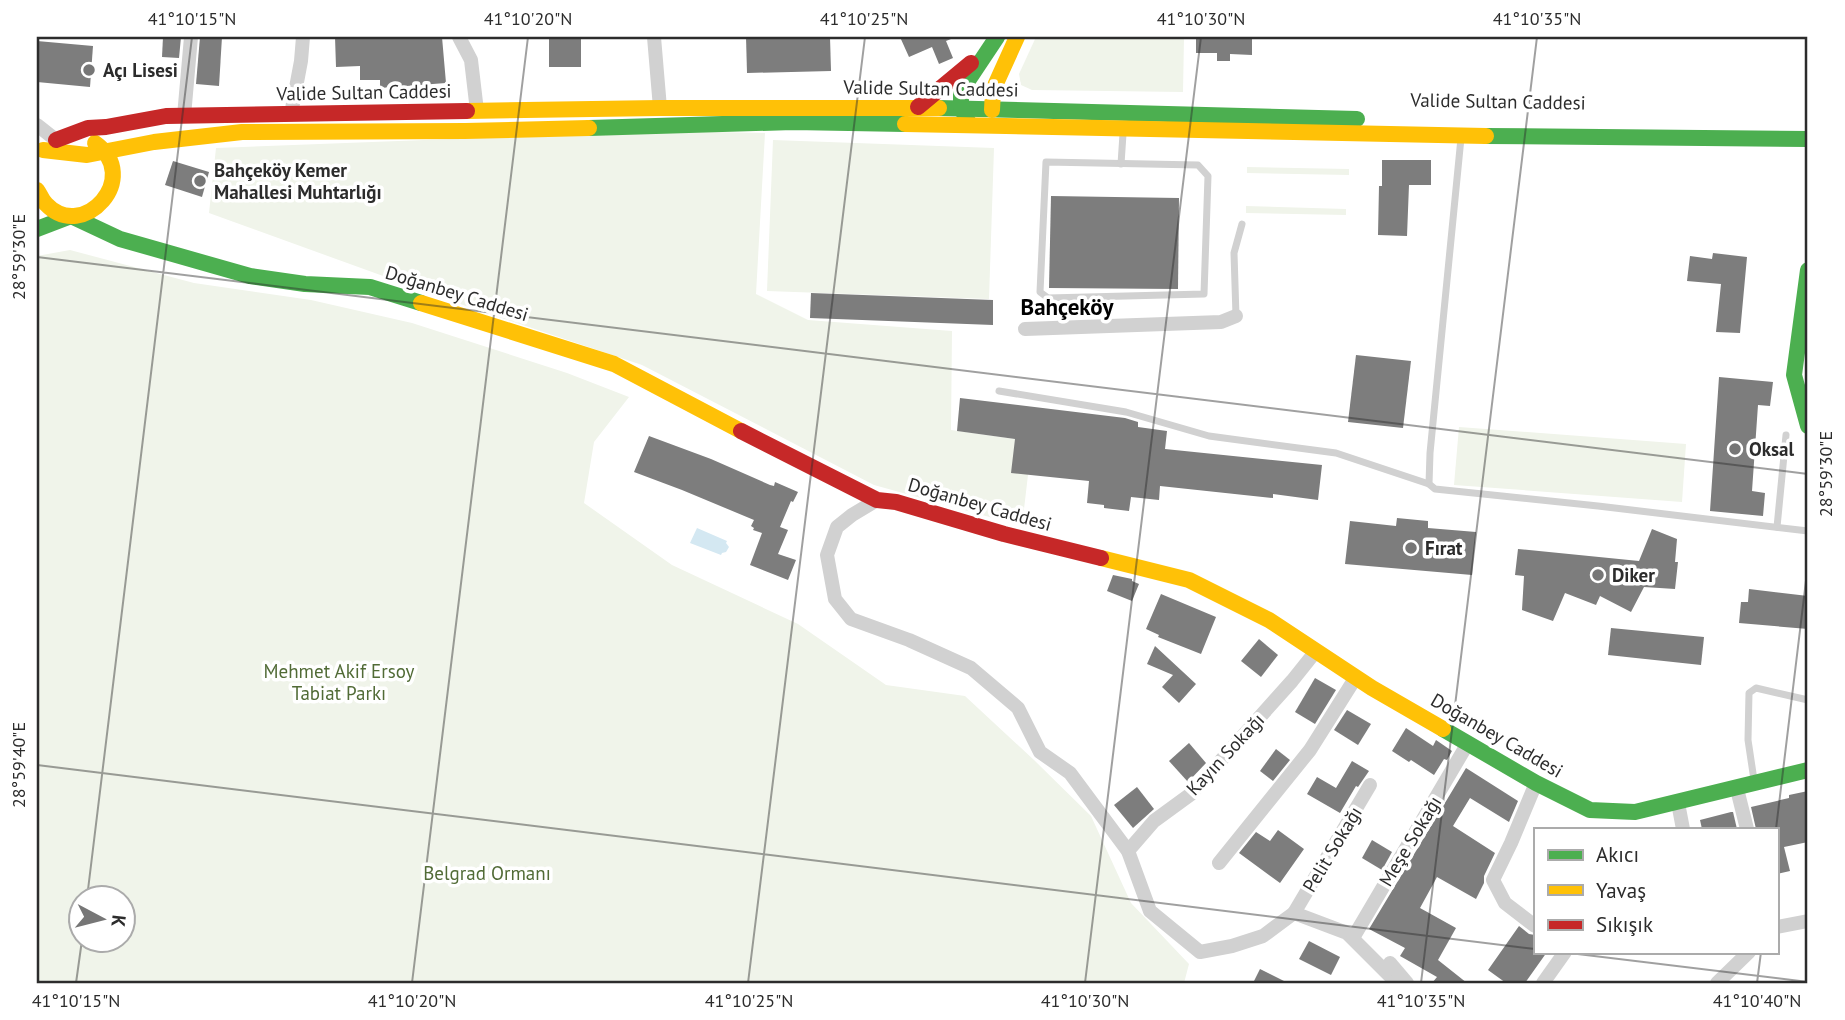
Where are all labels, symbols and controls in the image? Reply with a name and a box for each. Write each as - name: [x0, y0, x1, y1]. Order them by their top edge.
- text: 41°10'15"N: [148, 7, 236, 30]
- text: 41°10'20"N: [484, 7, 572, 30]
- text: 41°10'25"N: [820, 7, 908, 30]
- text: 41°10'30"N: [1157, 7, 1245, 30]
- text: 41°10'35"N: [1493, 7, 1581, 30]
- place label: Açı Lisesi: [103, 58, 178, 82]
- marker: Açı Lisesi: [81, 62, 97, 78]
- street label: Valide Sultan Caddesi: [842, 74, 1019, 102]
- street label: Valide Sultan Caddesi: [275, 78, 452, 106]
- street label: Valide Sultan Caddesi: [1409, 87, 1586, 115]
- place label: Bahçeköy Kemer Mahallesi Muhtarlığı: [214, 158, 382, 204]
- marker: Bahçeköy Kemer Mahallesi Muhtarlığı: [192, 173, 208, 189]
- text: 28°59'30"E: [7, 214, 30, 300]
- street label: Doğanbey Caddesi: [382, 260, 532, 326]
- district label: Bahçeköy: [1021, 292, 1114, 321]
- text: 28°59'30"E: [1814, 431, 1837, 517]
- place label: Oksal: [1749, 437, 1795, 461]
- marker: Oksal: [1727, 441, 1743, 457]
- street label: Doğanbey Caddesi: [905, 472, 1055, 536]
- place label: Fırat: [1425, 536, 1463, 560]
- marker: Fırat: [1403, 540, 1419, 556]
- place label: Diker: [1612, 563, 1655, 587]
- marker: Diker: [1590, 567, 1606, 583]
- park label: Mehmet Akif Ersoy Tabiat Parkı: [264, 659, 415, 705]
- street label: Doğanbey Caddesi: [1427, 687, 1567, 783]
- street label: Kayın Sokağı: [1181, 708, 1269, 800]
- text: 28°59'40"E: [7, 722, 30, 808]
- street label: Meşe Sokağı: [1374, 791, 1446, 891]
- street label: Pelit Sokağı: [1297, 802, 1367, 896]
- legend: [1534, 828, 1778, 954]
- text: Akıcı: [1596, 841, 1639, 868]
- park label: Belgrad Ormanı: [423, 861, 551, 885]
- text: Yavaş: [1596, 877, 1646, 904]
- north arrow: [66, 884, 136, 954]
- text: Sıkışık: [1596, 911, 1653, 938]
- text: K: [106, 914, 132, 929]
- text: 41°10'15"N: [32, 989, 120, 1012]
- text: 41°10'20"N: [368, 989, 456, 1012]
- text: 41°10'25"N: [705, 989, 793, 1012]
- text: 41°10'30"N: [1041, 989, 1129, 1012]
- text: 41°10'35"N: [1377, 989, 1465, 1012]
- text: 41°10'40"N: [1713, 989, 1801, 1012]

